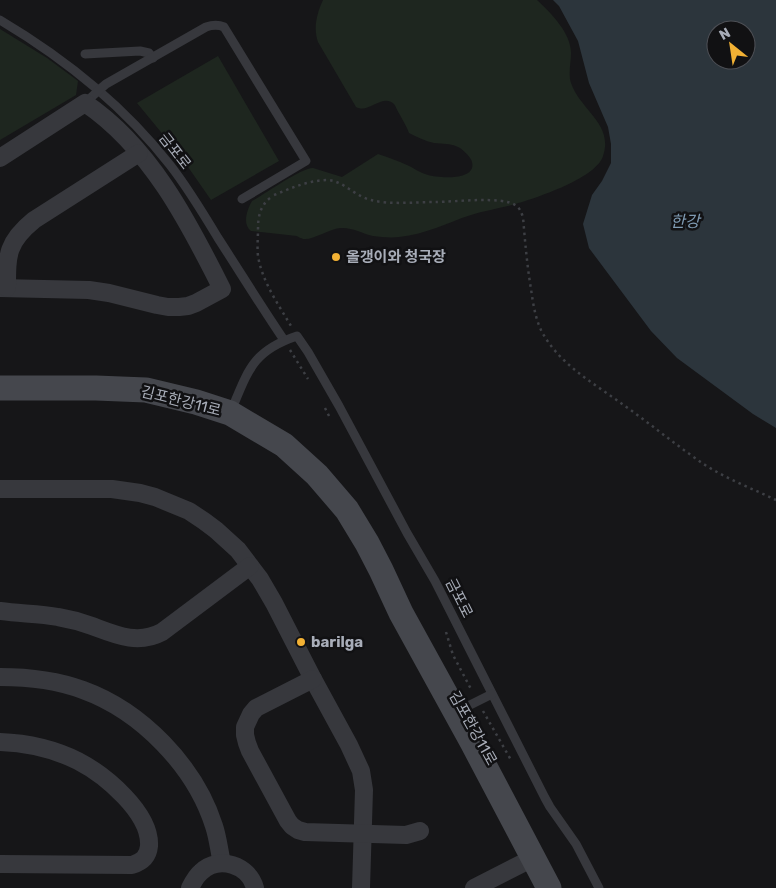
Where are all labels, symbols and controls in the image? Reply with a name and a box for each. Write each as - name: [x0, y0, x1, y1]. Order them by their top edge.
- north arrow: [706, 20, 756, 70]
- text: N: [716, 24, 733, 44]
- street label: 금포로: [155, 129, 195, 173]
- water label: 한강: [670, 212, 702, 231]
- place label: 올갱이와 청국장: [346, 248, 446, 266]
- marker: 올갱이와 청국장: [330, 251, 342, 263]
- street label: 김포한강11로: [139, 382, 223, 420]
- street label: 금포로: [442, 575, 476, 621]
- place label: barilga: [311, 633, 363, 651]
- marker: barilga: [295, 636, 307, 648]
- street label: 김포한강11로: [445, 688, 501, 768]

